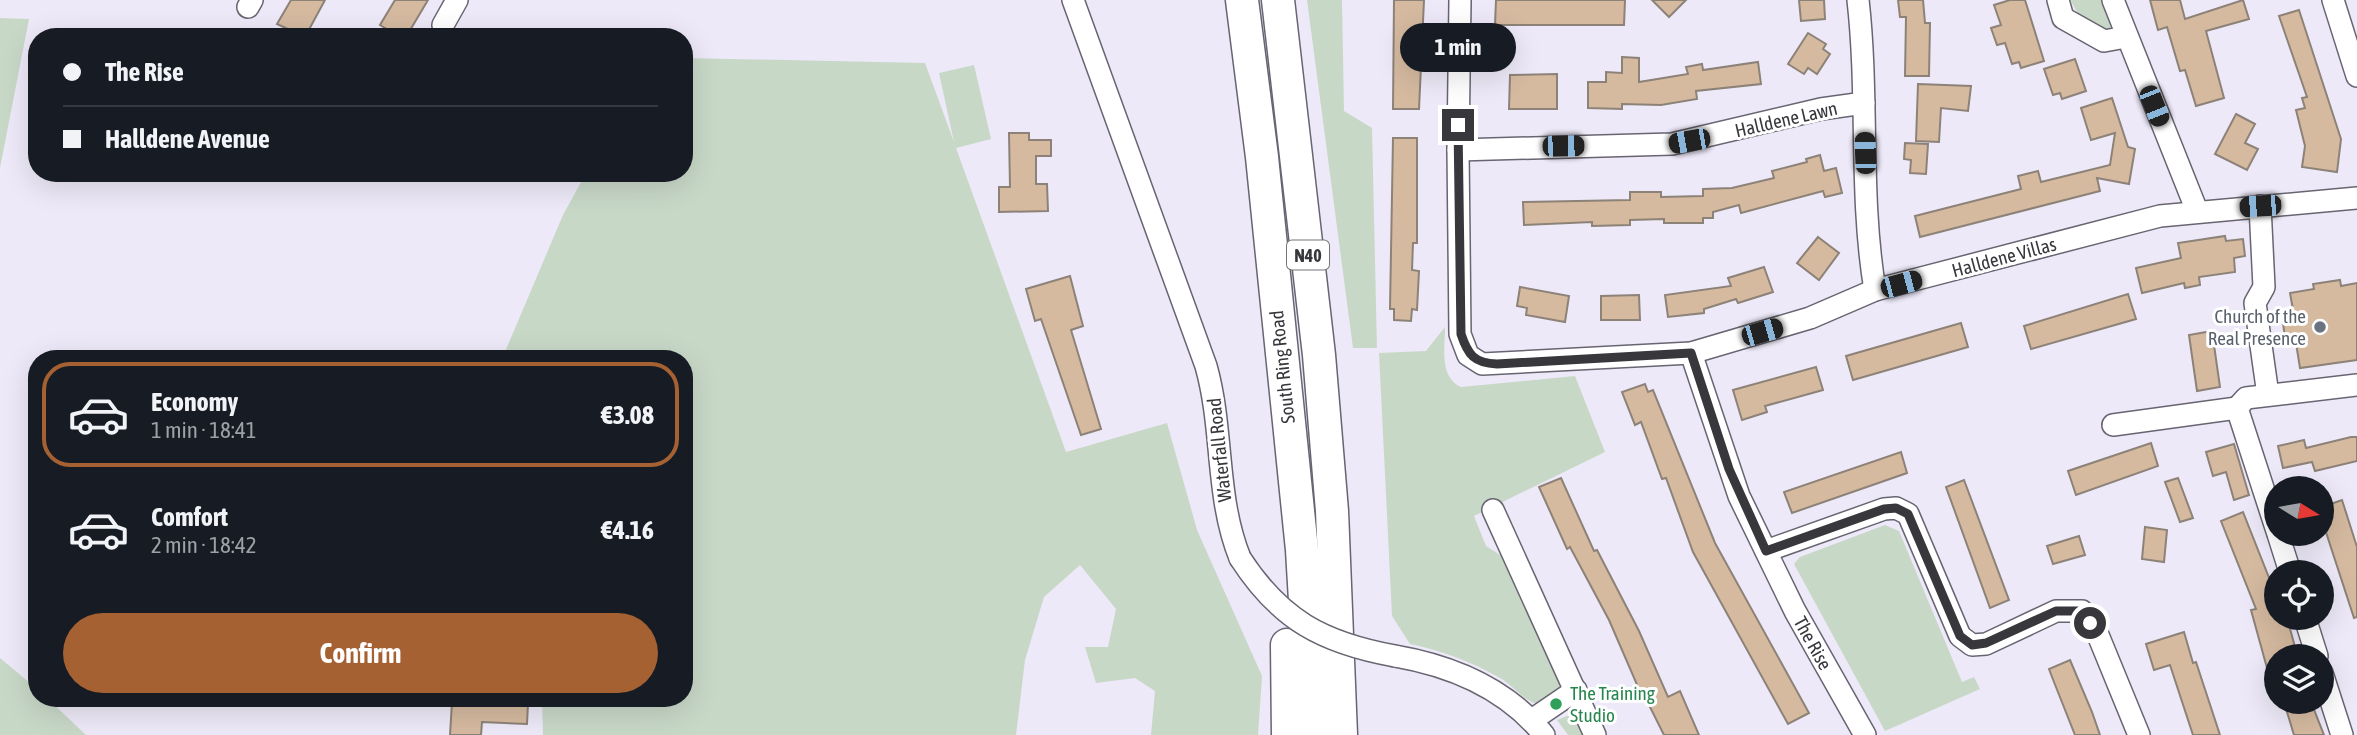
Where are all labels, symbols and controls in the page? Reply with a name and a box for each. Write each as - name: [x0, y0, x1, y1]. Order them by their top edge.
- callout: 1 min: [1400, 24, 1516, 72]
- text: 1 min: [1435, 34, 1481, 60]
- text: The Rise: [105, 57, 184, 87]
- car: [2137, 83, 2172, 129]
- street label: Halldene Lawn: [1733, 97, 1839, 141]
- route end: [1442, 109, 1474, 141]
- text: Halldene Avenue: [105, 124, 270, 154]
- car: [1667, 127, 1712, 155]
- car: [1854, 132, 1877, 174]
- car: [1542, 135, 1585, 157]
- car: [2239, 194, 2282, 218]
- street label: Halldene Villas: [1949, 232, 2059, 281]
- road number: N40: [1287, 241, 1329, 270]
- car: [1878, 268, 1925, 300]
- place label: Church of the Real Presence: [2208, 305, 2306, 349]
- street label: South Ring Road: [1265, 309, 1299, 425]
- car: [1739, 316, 1786, 348]
- marker: Church of the Real Presence: [2312, 319, 2328, 335]
- icon: car: [67, 383, 130, 446]
- text: Economy: [151, 387, 238, 417]
- street label: Waterfall Road: [1203, 397, 1235, 503]
- text: €3.08: [601, 400, 654, 430]
- text: 1 min · 18:41: [151, 417, 257, 443]
- north arrow: [2264, 476, 2334, 546]
- map controls: [2264, 476, 2334, 714]
- icon: car: [67, 498, 130, 561]
- text: Comfort: [151, 502, 228, 532]
- text: €4.16: [601, 515, 654, 545]
- text: 2 min · 18:42: [151, 532, 257, 558]
- button: locate: [2264, 560, 2334, 630]
- route start: [2074, 607, 2106, 639]
- street label: The Rise: [1789, 612, 1837, 674]
- button: Confirm: [63, 613, 658, 693]
- button: layers: [2264, 644, 2334, 714]
- place label: The Training Studio: [1570, 682, 1656, 726]
- marker: The Training Studio: [1548, 696, 1564, 712]

